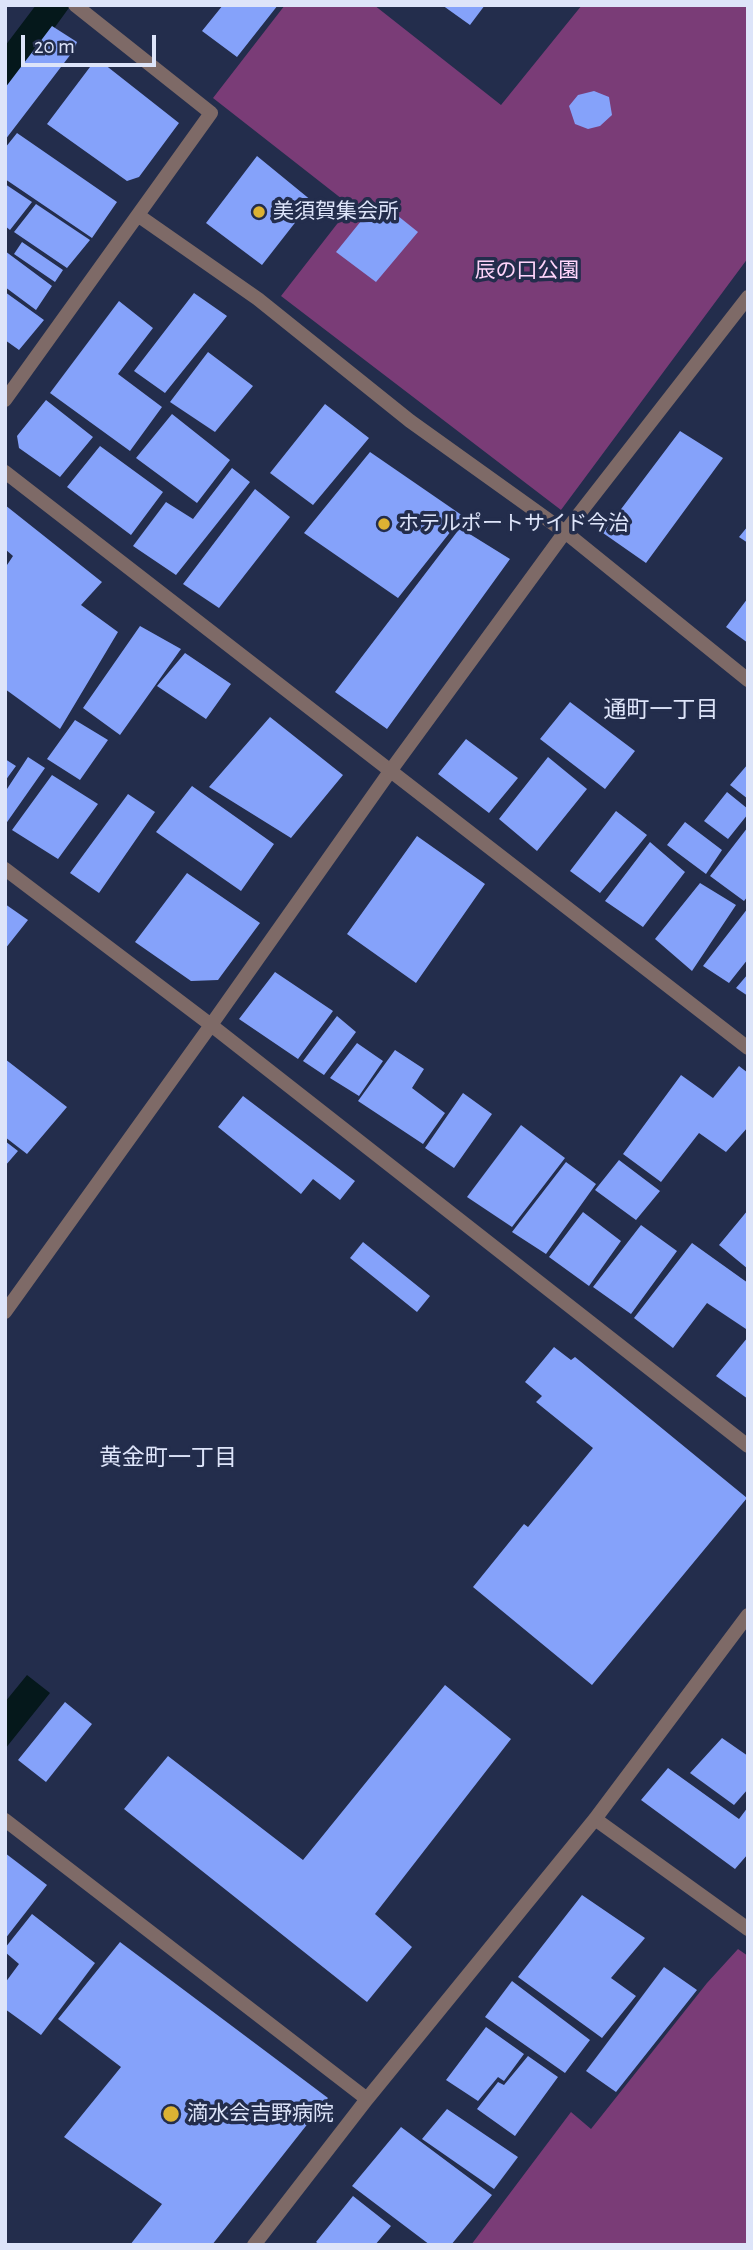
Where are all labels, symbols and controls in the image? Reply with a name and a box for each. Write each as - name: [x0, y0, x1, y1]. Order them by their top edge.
- scale bar: [24, 21, 159, 65]
- text: 20 m: [34, 36, 75, 57]
- place label: 美須賀集会所: [273, 199, 399, 225]
- marker: 美須賀集会所: [251, 204, 267, 220]
- park label: 辰の口公園: [475, 258, 579, 284]
- place label: ホテルポートサイド今治: [398, 511, 629, 537]
- marker: ホテルポートサイド今治: [376, 516, 392, 532]
- district label: 通町一丁目: [604, 696, 718, 724]
- district label: 黄金町一丁目: [99, 1444, 237, 1472]
- place label: 滴水会吉野病院: [187, 2101, 334, 2127]
- marker: 滴水会吉野病院: [161, 2104, 181, 2124]

